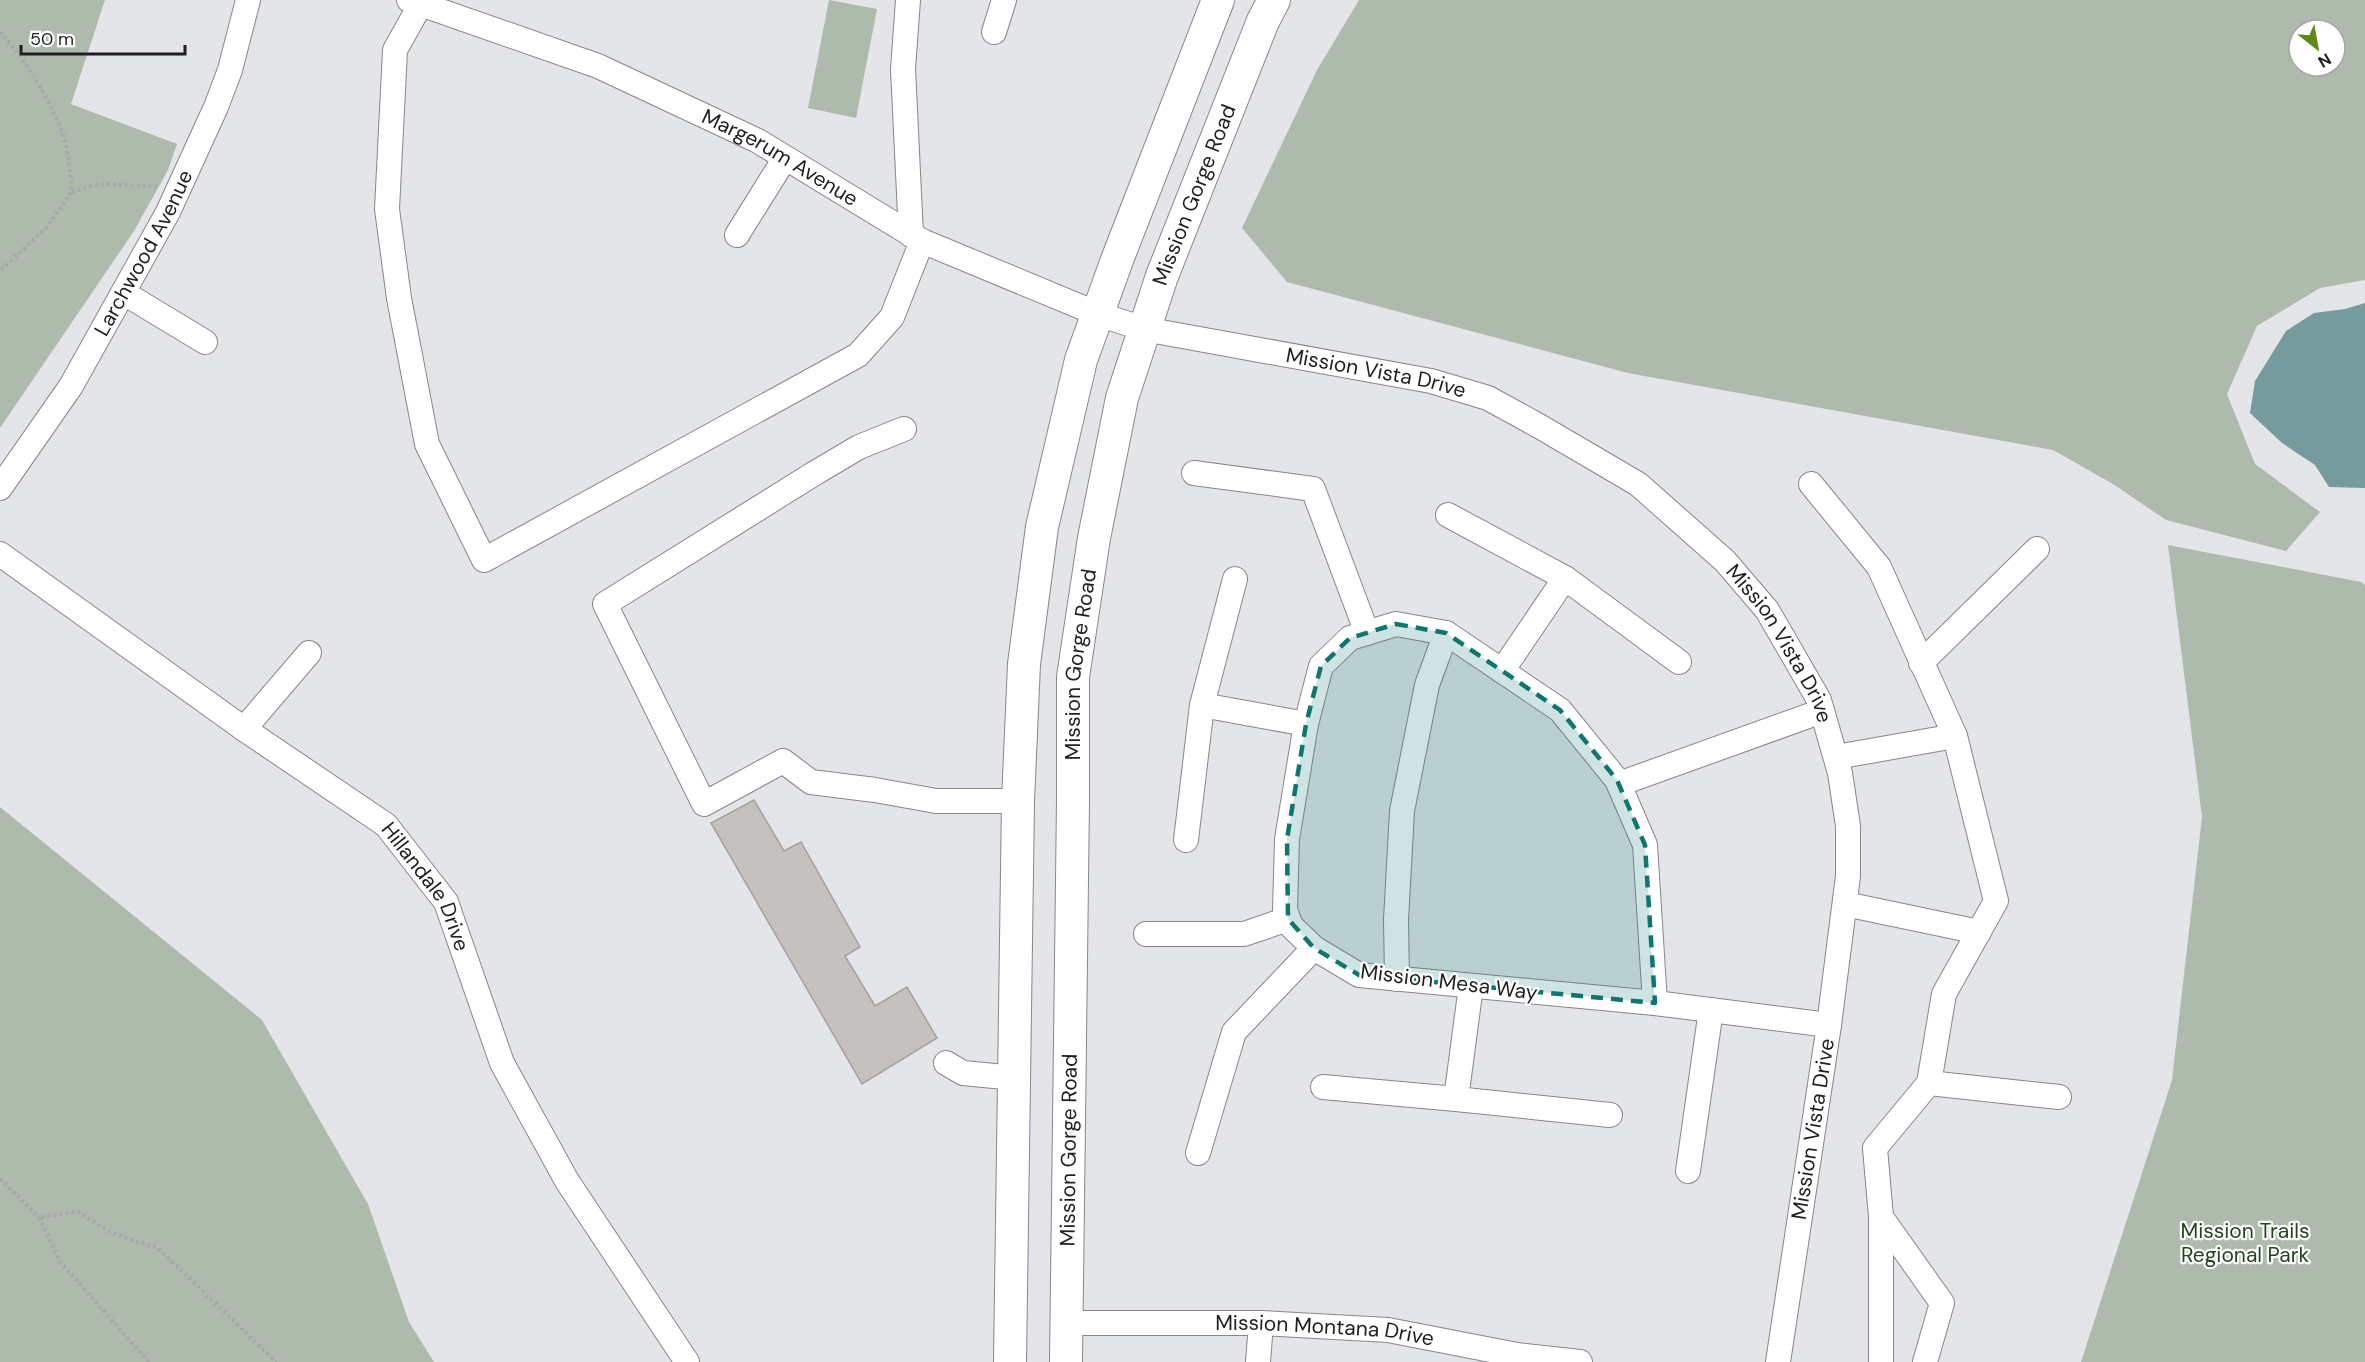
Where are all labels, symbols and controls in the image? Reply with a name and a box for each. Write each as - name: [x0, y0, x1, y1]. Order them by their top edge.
- scale bar: [21, 18, 184, 56]
- north arrow: [2287, 18, 2347, 78]
- text: 50 m: [30, 27, 74, 51]
- text: N: [2314, 48, 2335, 72]
- street label: Mission Gorge Road: [1146, 100, 1243, 289]
- street label: Margerum Avenue: [697, 103, 863, 213]
- street label: Larchwood Avenue: [88, 165, 199, 341]
- street label: Mission Vista Drive: [1284, 341, 1470, 405]
- street label: Mission Vista Drive: [1720, 558, 1839, 726]
- street label: Mission Gorge Road: [1059, 567, 1103, 760]
- street label: Hillandale Drive: [375, 816, 476, 955]
- street label: Mission Mesa Way: [1359, 957, 1539, 1007]
- street label: Mission Vista Drive: [1785, 1036, 1841, 1222]
- street label: Mission Gorge Road: [1053, 1054, 1084, 1247]
- park label: Mission Trails Regional Park: [2181, 1217, 2309, 1269]
- street label: Mission Montana Drive: [1215, 1309, 1437, 1353]

